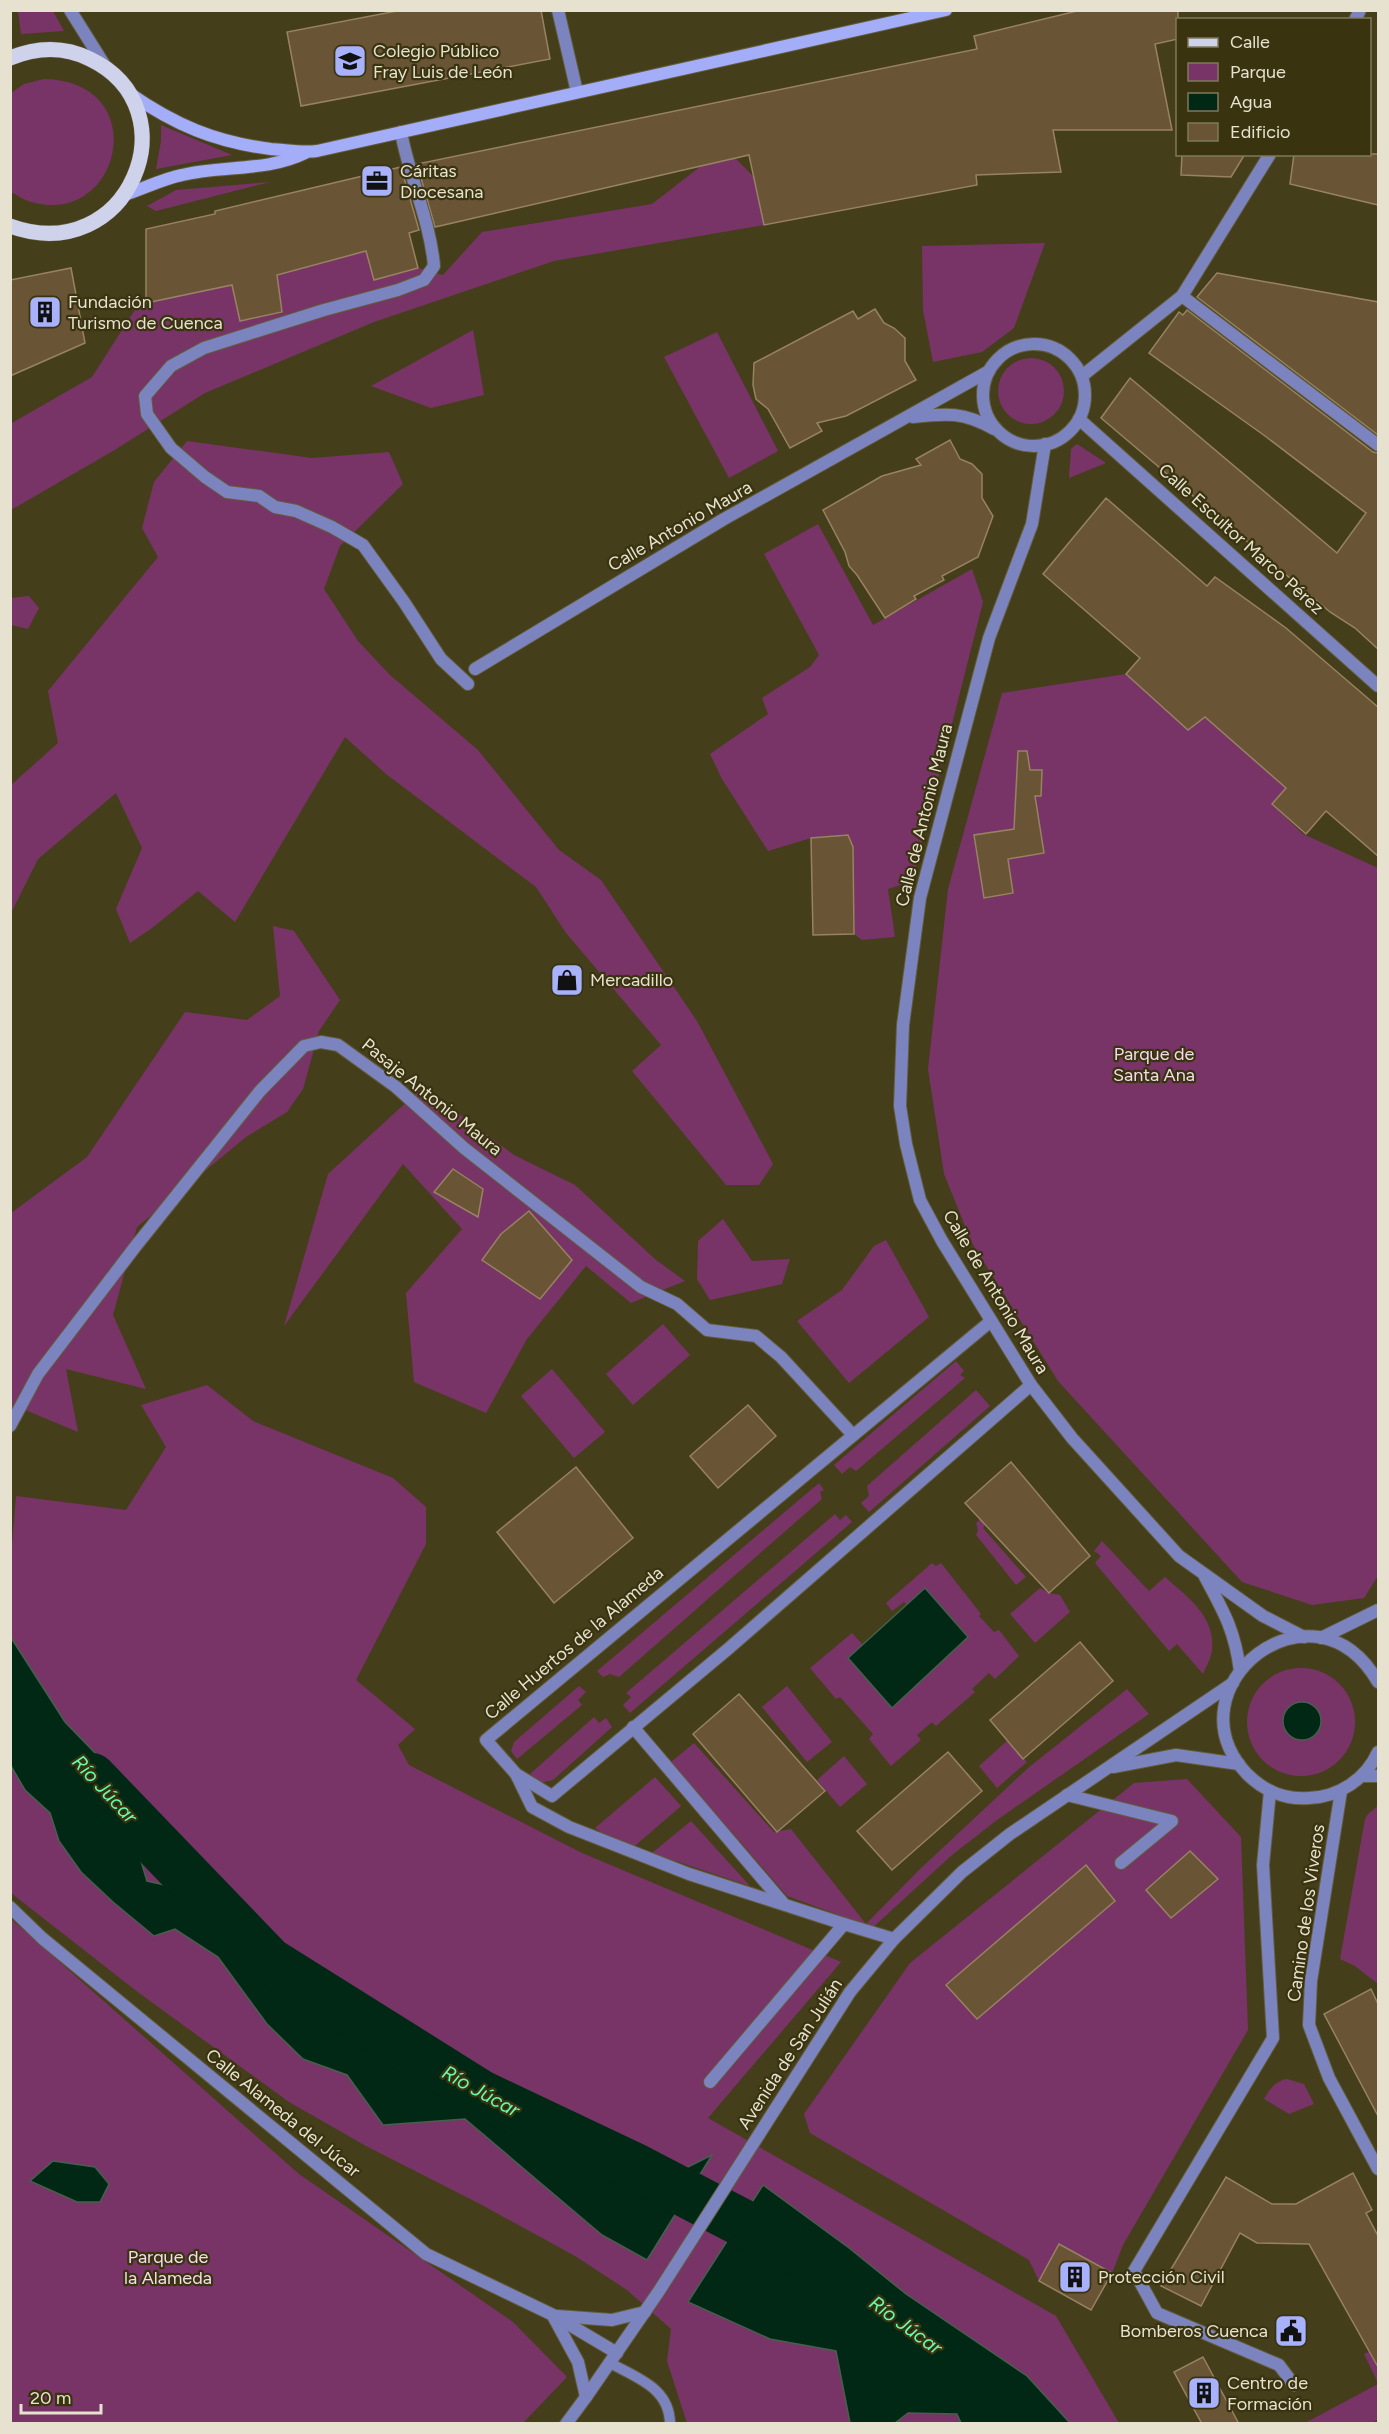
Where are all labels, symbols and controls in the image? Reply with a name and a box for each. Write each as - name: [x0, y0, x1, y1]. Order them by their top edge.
- legend: [1176, 18, 1371, 156]
- text: Calle: [1230, 31, 1270, 53]
- place label: Colegio Público Fray Luis de León: [373, 40, 513, 83]
- school or university icon: Colegio Público Fray Luis de León: [332, 43, 368, 79]
- text: Parque: [1230, 61, 1286, 83]
- text: Agua: [1230, 91, 1272, 113]
- text: Edificio: [1230, 121, 1291, 143]
- place label: Cáritas Diocesana: [400, 160, 483, 203]
- office icon: Cáritas Diocesana: [359, 163, 395, 199]
- place label: Fundación Turismo de Cuenca: [68, 291, 223, 334]
- building icon: Fundación Turismo de Cuenca: [27, 294, 63, 330]
- street label: Calle Escultor Marco Pérez: [1154, 459, 1328, 619]
- street label: Calle Antonio Maura: [604, 476, 756, 576]
- street label: Calle de Antonio Maura: [891, 721, 957, 909]
- shop icon: Mercadillo: [549, 962, 585, 998]
- place label: Mercadillo: [590, 969, 673, 991]
- street label: Pasaje Antonio Maura: [357, 1034, 507, 1160]
- park label: Parque de Santa Ana: [1113, 1043, 1195, 1086]
- street label: Calle de Antonio Maura: [938, 1206, 1054, 1378]
- street label: Calle Huertos de la Alameda: [480, 1562, 668, 1724]
- water label: Río Júcar: [67, 1750, 143, 1829]
- street label: Camino de los Viveros: [1283, 1823, 1329, 2003]
- street label: Avenida de San Julián: [733, 1974, 847, 2134]
- street label: Calle Alameda del Júcar: [201, 2044, 365, 2182]
- water label: Río Júcar: [438, 2060, 525, 2123]
- park label: Parque de la Alameda: [124, 2246, 212, 2289]
- building icon: Protección Civil: [1057, 2259, 1093, 2295]
- place label: Protección Civil: [1098, 2266, 1225, 2288]
- water label: Río Júcar: [865, 2290, 948, 2360]
- public building icon: Bomberos Cuenca: [1273, 2313, 1309, 2349]
- place label: Bomberos Cuenca: [1120, 2320, 1268, 2342]
- place label: Centro de Formación: [1227, 2372, 1312, 2415]
- building icon: Centro de Formación: [1186, 2375, 1222, 2411]
- scale bar: [21, 2377, 100, 2415]
- text: 20 m: [30, 2387, 71, 2409]

